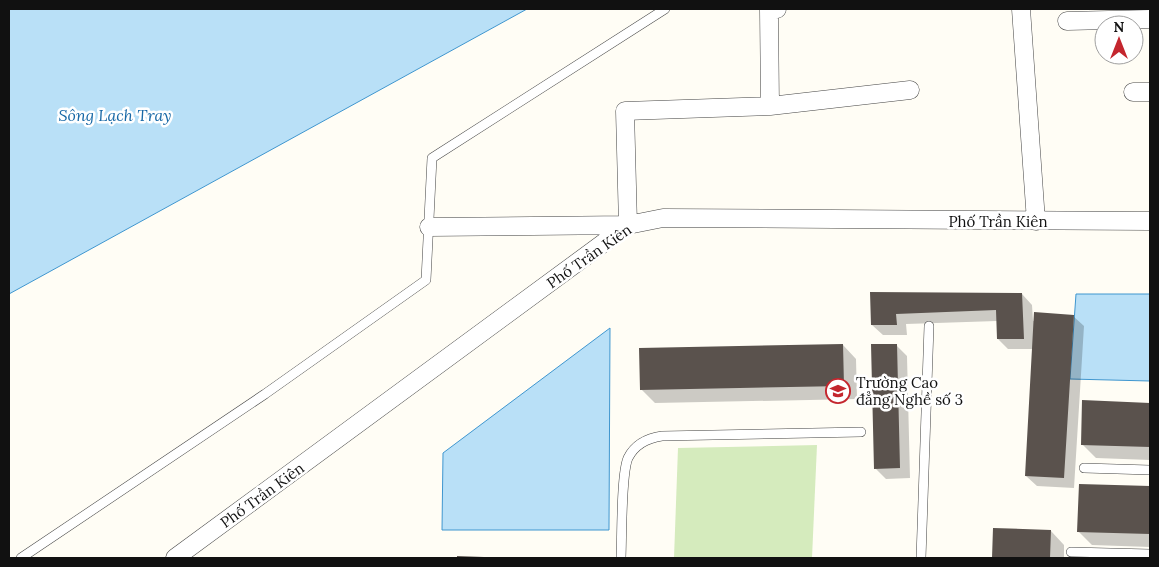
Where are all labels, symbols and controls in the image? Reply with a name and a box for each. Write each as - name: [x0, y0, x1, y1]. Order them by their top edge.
- north arrow: [1094, 15, 1144, 65]
- text: N: [1114, 18, 1125, 36]
- water label: Sông Lạch Tray: [59, 105, 171, 125]
- street label: Phố Trần Kiên: [948, 212, 1048, 231]
- street label: Phố Trần Kiên: [543, 220, 635, 292]
- place label: Trường Cao đẳng Nghề số 3: [856, 373, 963, 409]
- school or university icon: Trường Cao đẳng Nghề số 3: [825, 378, 851, 404]
- street label: Phố Trần Kiên: [216, 458, 308, 532]

